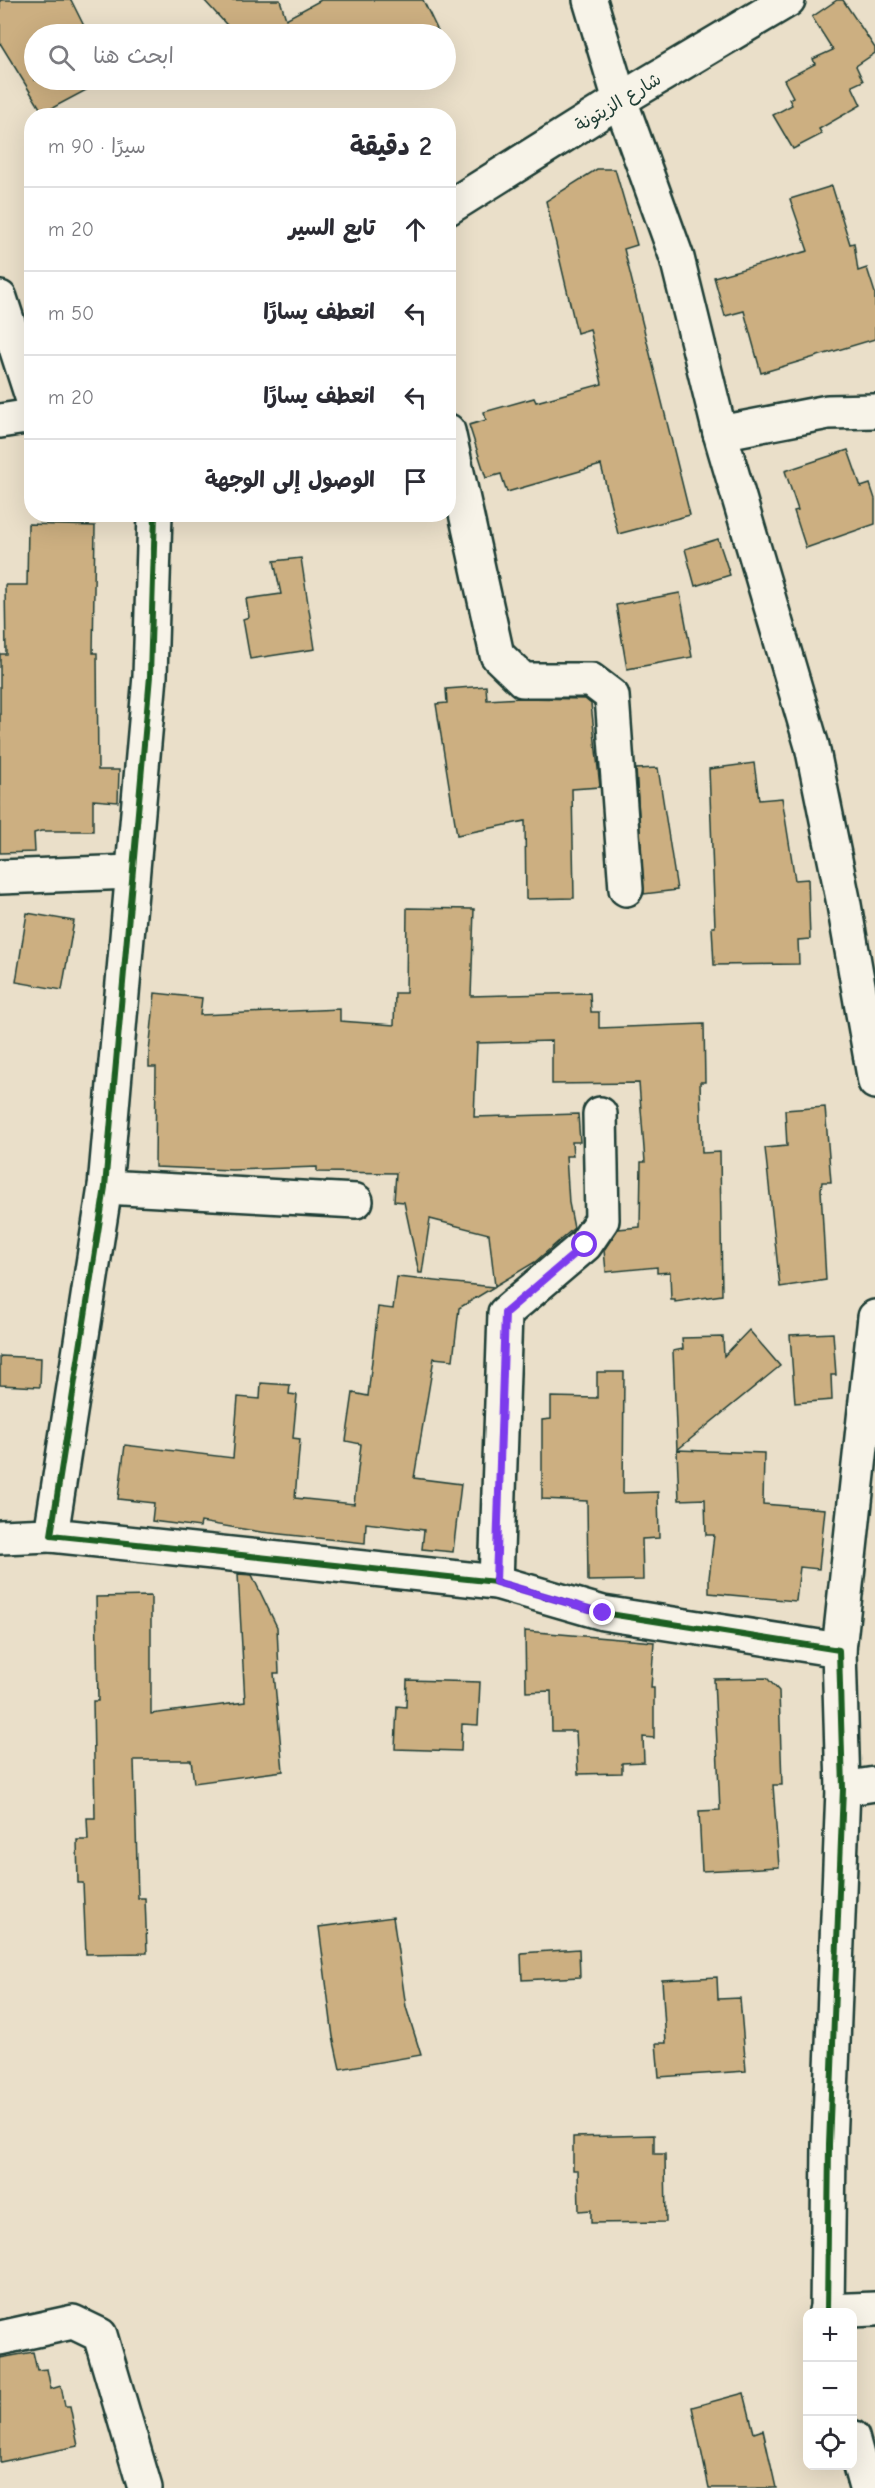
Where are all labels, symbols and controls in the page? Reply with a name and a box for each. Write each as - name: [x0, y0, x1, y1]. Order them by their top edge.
- search box: [24, 24, 456, 90]
- icon: search: [45, 41, 78, 74]
- text: ابحث هنا: [93, 43, 174, 69]
- street label: شارع الزيتونة: [571, 69, 666, 137]
- text: 2 دقيقة: [350, 132, 432, 162]
- text: سيرًا · 90 m: [48, 135, 146, 158]
- icon: ahead: [399, 213, 432, 246]
- text: تابع السير: [289, 215, 375, 241]
- text: 20 m: [48, 218, 94, 241]
- icon: left: [399, 297, 432, 330]
- text: انعطف يسارًا: [263, 299, 375, 325]
- text: 50 m: [48, 302, 94, 325]
- icon: left: [399, 381, 432, 414]
- text: انعطف يسارًا: [263, 383, 375, 409]
- text: 20 m: [48, 386, 94, 409]
- icon: arrive: [399, 465, 432, 498]
- text: الوصول إلى الوجهة: [205, 467, 375, 493]
- route start: [571, 1231, 597, 1257]
- route end: [589, 1599, 615, 1625]
- map controls: [803, 2308, 857, 2470]
- button: +: [803, 2308, 857, 2362]
- button: −: [803, 2362, 857, 2416]
- button: locate: [803, 2416, 857, 2470]

